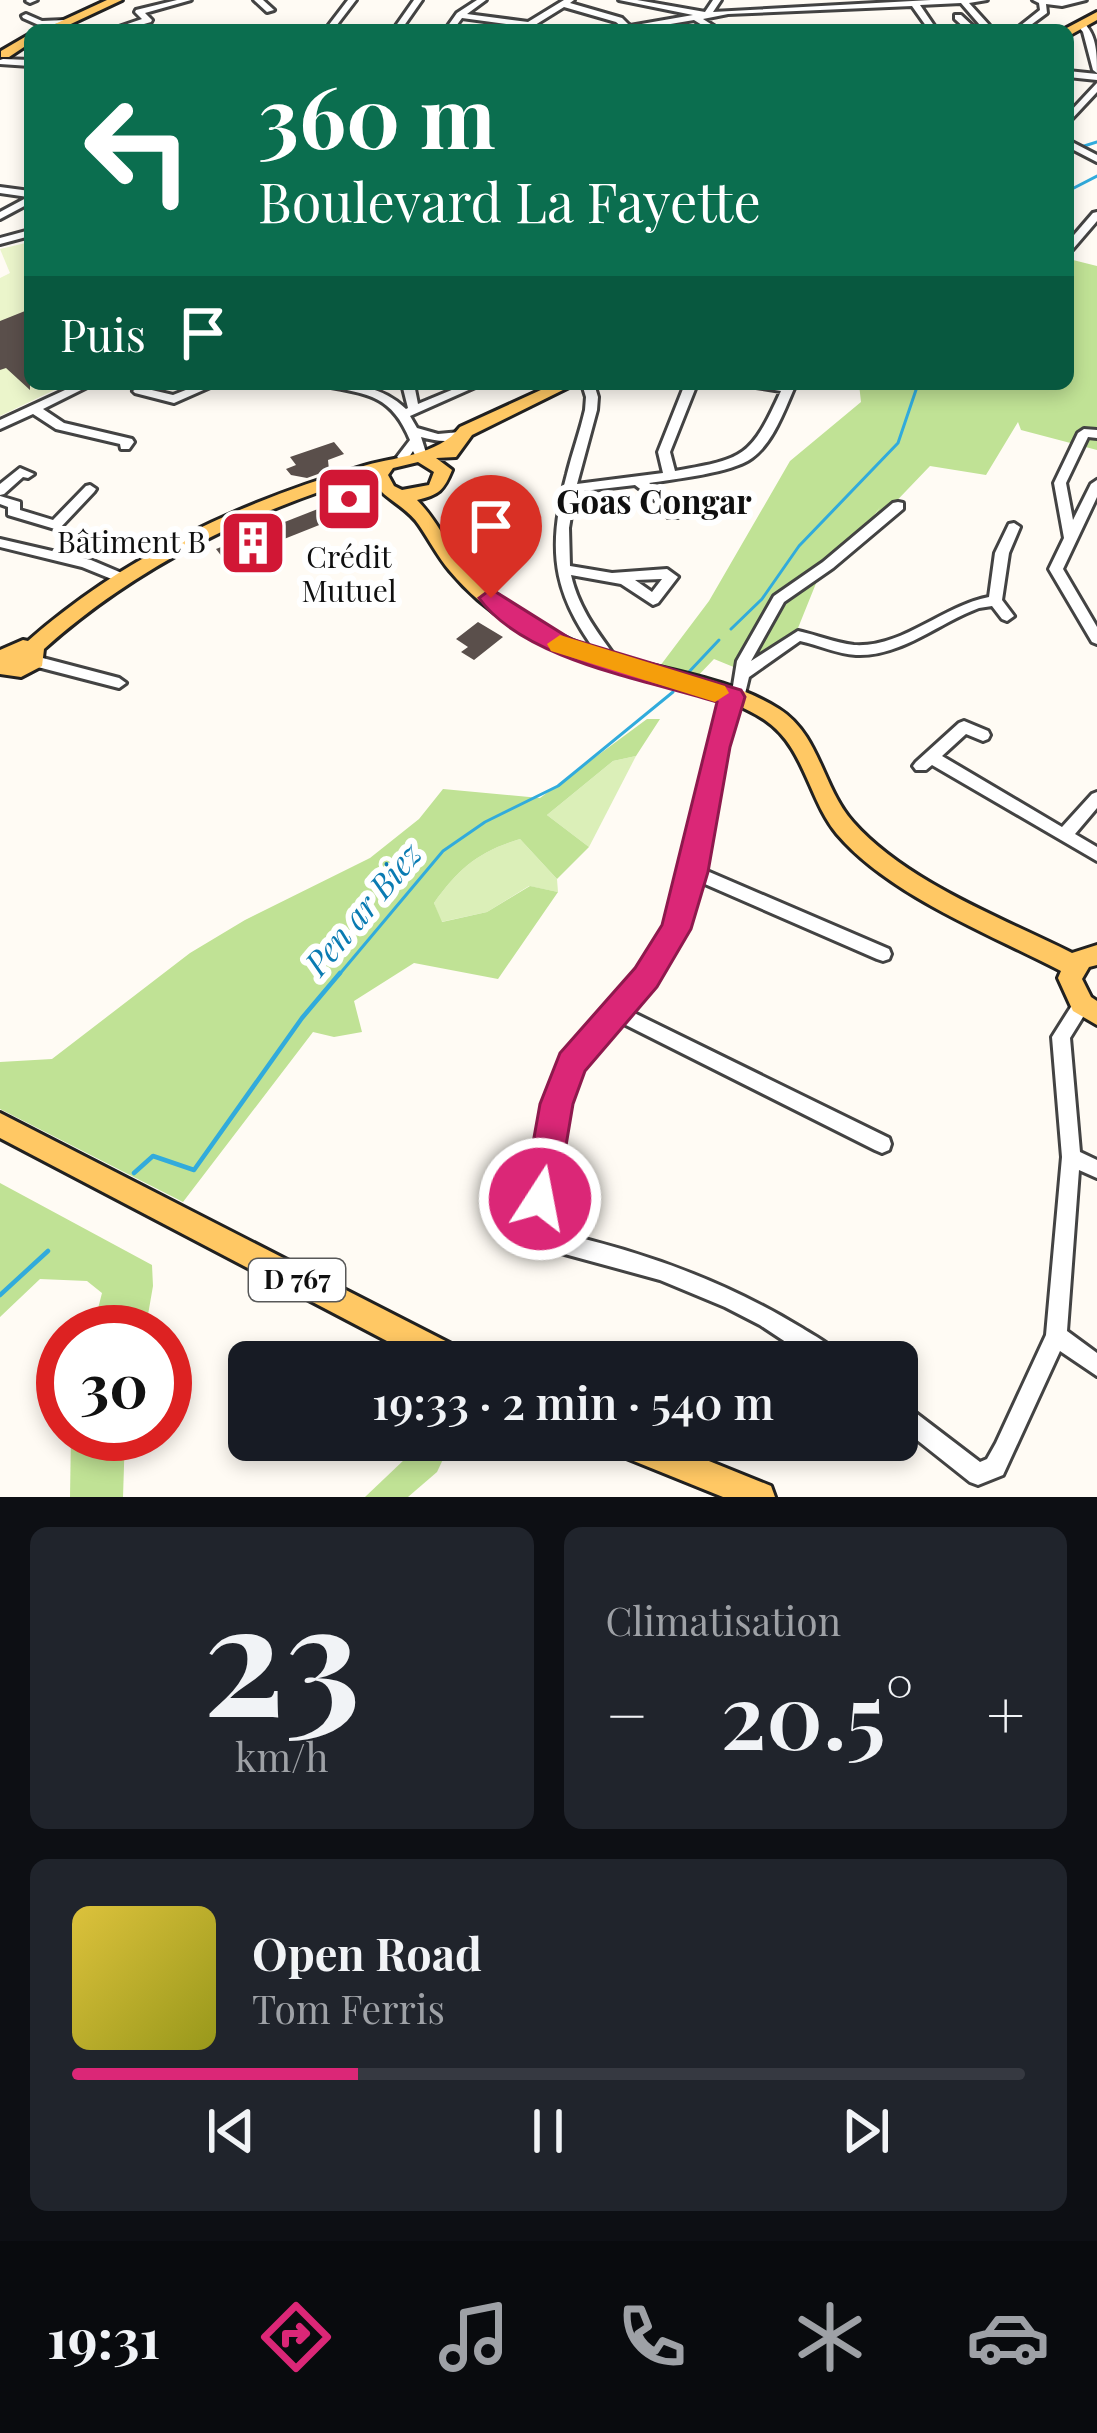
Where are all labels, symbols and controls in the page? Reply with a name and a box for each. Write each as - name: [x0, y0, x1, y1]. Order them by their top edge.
- text: 360 m: [258, 58, 496, 170]
- icon: left: [60, 72, 216, 228]
- text: Boulevard La Fayette: [258, 165, 761, 237]
- icon: arrive: [170, 300, 236, 366]
- text: Puis: [60, 303, 146, 363]
- bank icon: Crédit Mutuel: [314, 464, 384, 534]
- pin: [440, 475, 542, 598]
- district label: Goas Congar: [556, 478, 752, 522]
- icon: arrive: [458, 493, 524, 559]
- building icon: Bâtiment B: [218, 508, 288, 578]
- place label: Bâtiment B: [57, 521, 206, 561]
- place label: Crédit Mutuel: [301, 536, 397, 610]
- water label: Pen ar Biez: [292, 831, 431, 985]
- position arrow: [477, 1136, 603, 1262]
- road number: D 767: [249, 1259, 345, 1301]
- speed limit sign: 30: [36, 1305, 192, 1461]
- text: 19:33 · 2 min · 540 m: [372, 1371, 774, 1431]
- text: 23: [203, 1548, 361, 1756]
- text: Climatisation: [606, 1594, 841, 1646]
- text: 20.5°: [720, 1653, 914, 1773]
- text: −: [606, 1669, 648, 1757]
- text: +: [986, 1669, 1025, 1757]
- text: km/h: [235, 1730, 329, 1782]
- text: Open Road: [252, 1922, 482, 1982]
- text: Tom Ferris: [252, 1982, 445, 2034]
- icon: previous: [198, 2098, 264, 2164]
- icon: pause: [515, 2098, 581, 2164]
- icon: next: [833, 2098, 899, 2164]
- icon: directions: [254, 2295, 338, 2379]
- icon: music: [432, 2295, 516, 2379]
- icon: phone: [610, 2295, 694, 2379]
- icon: climate: [788, 2295, 872, 2379]
- icon: car: [966, 2295, 1050, 2379]
- text: 19:31: [47, 2301, 160, 2373]

